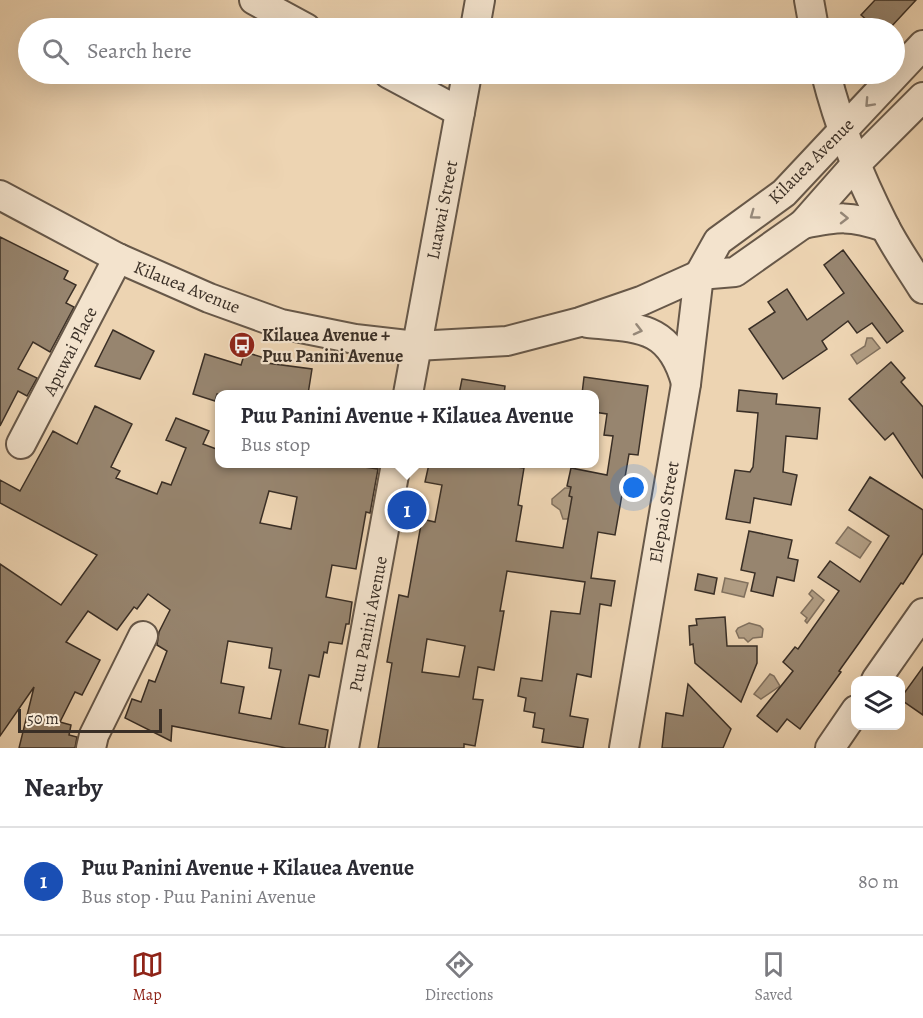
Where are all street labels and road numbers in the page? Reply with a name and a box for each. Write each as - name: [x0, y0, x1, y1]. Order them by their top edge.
- street label: Kilauea Avenue: [763, 113, 859, 209]
- street label: Luawai Street: [421, 158, 463, 262]
- street label: Kilauea Avenue: [130, 255, 244, 319]
- street label: Apuwai Place: [37, 302, 103, 401]
- street label: Elepaio Street: [643, 459, 685, 565]
- street label: Puu Panini Avenue: [343, 554, 393, 694]

